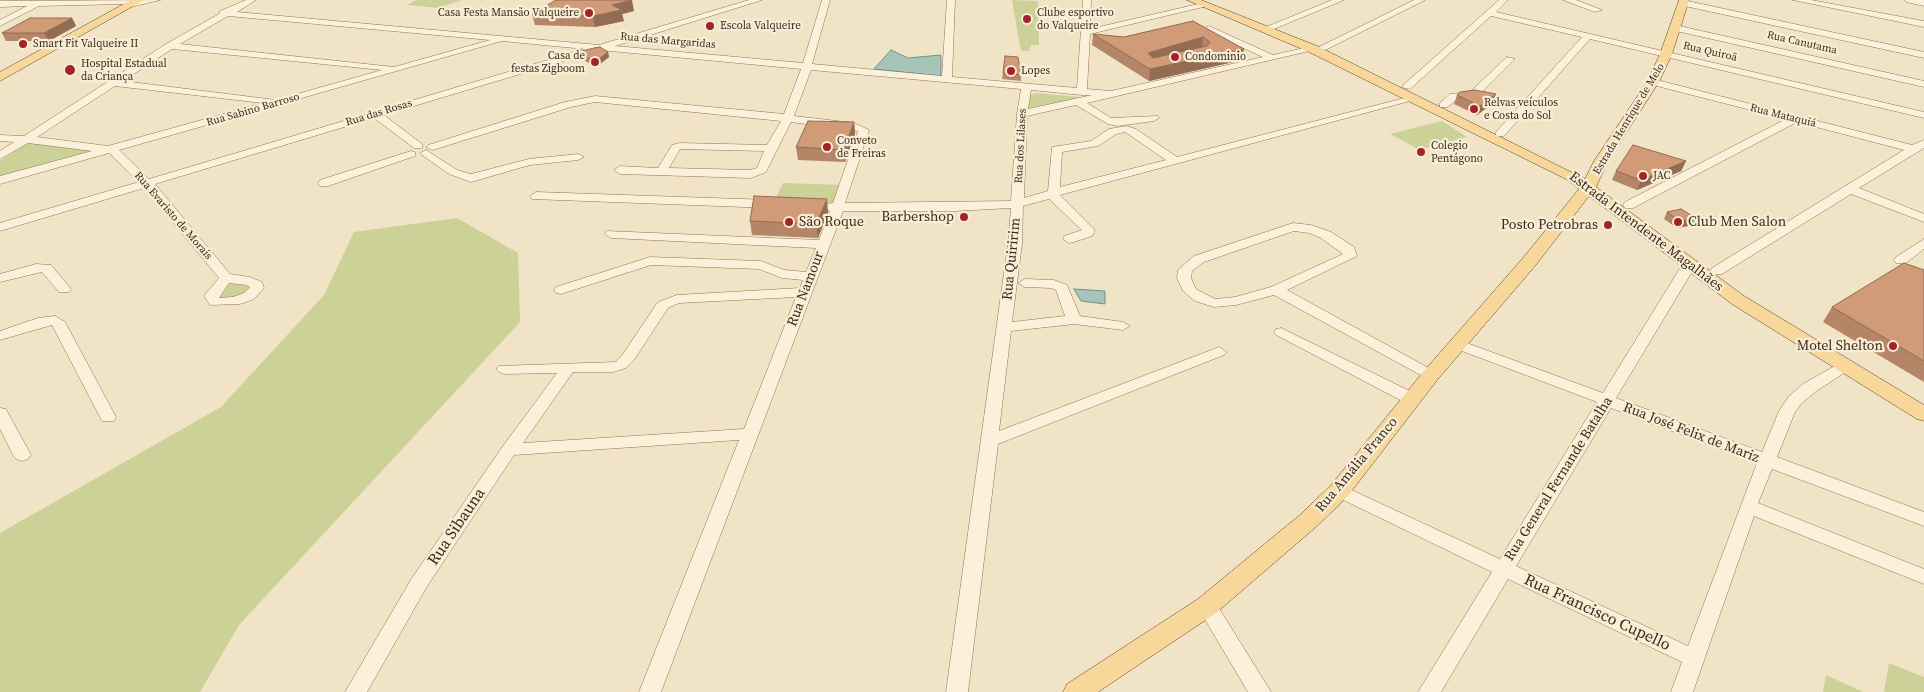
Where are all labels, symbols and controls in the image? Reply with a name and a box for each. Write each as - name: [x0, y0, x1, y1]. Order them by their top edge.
- place label: Casa Festa Mansão Valqueire: [438, 6, 579, 20]
- place label: Clube esportivo do Valqueire: [1037, 6, 1114, 32]
- marker: Casa Festa Mansão Valqueire: [583, 7, 595, 19]
- marker: Clube esportivo do Valqueire: [1021, 13, 1033, 25]
- place label: Escola Valqueire: [720, 19, 801, 33]
- marker: Escola Valqueire: [704, 20, 716, 32]
- street label: Rua Canutama: [1766, 28, 1838, 58]
- street label: Rua das Margaridas: [620, 30, 716, 52]
- place label: Smart Fit Valqueire II: [33, 37, 138, 51]
- marker: Smart Fit Valqueire II: [17, 38, 29, 50]
- street label: Rua Quiroã: [1682, 39, 1738, 65]
- place label: Casa de festas Zigboom: [511, 49, 585, 75]
- place label: Condominio: [1185, 50, 1246, 64]
- marker: Condominio: [1169, 51, 1181, 63]
- marker: Casa de festas Zigboom: [589, 56, 601, 68]
- place label: Hospital Estadual da Criança: [81, 57, 167, 83]
- street label: Estrada Henrique de Melo: [1590, 61, 1668, 177]
- marker: Hospital Estadual da Criança: [63, 63, 77, 77]
- place label: Lopes: [1021, 64, 1050, 78]
- marker: Lopes: [1005, 65, 1017, 77]
- street label: Rua Sabino Barroso: [205, 90, 301, 130]
- place label: Relvas veículos e Costa do Sol: [1484, 96, 1558, 122]
- street label: Rua das Rosas: [344, 97, 414, 129]
- street label: Rua Mataquiá: [1749, 101, 1817, 131]
- marker: Relvas veículos e Costa do Sol: [1468, 103, 1480, 115]
- street label: Rua dos Lilases: [1012, 108, 1030, 184]
- place label: Conveto de Freiras: [837, 134, 886, 160]
- place label: Colegio Pentágono: [1431, 139, 1483, 165]
- marker: Conveto de Freiras: [821, 141, 833, 153]
- marker: Colegio Pentágono: [1415, 146, 1427, 158]
- street label: Rua Evaristo de Morais: [131, 169, 215, 263]
- street label: Estrada Intendente Magalhães: [1566, 169, 1726, 295]
- place label: JAC: [1653, 169, 1670, 183]
- marker: JAC: [1637, 170, 1649, 182]
- place label: Barbershop: [881, 209, 954, 225]
- marker: Barbershop: [958, 211, 970, 223]
- place label: São Roque: [799, 214, 864, 230]
- place label: Club Men Salon: [1688, 214, 1786, 230]
- marker: São Roque: [783, 216, 795, 228]
- marker: Club Men Salon: [1672, 216, 1684, 228]
- street label: Rua Quiririm: [999, 217, 1025, 301]
- place label: Posto Petrobras: [1501, 217, 1598, 233]
- marker: Posto Petrobras: [1602, 219, 1614, 231]
- street label: Rua Namour: [784, 249, 828, 329]
- place label: Motel Shelton: [1797, 338, 1883, 354]
- marker: Motel Shelton: [1887, 340, 1899, 352]
- street label: Rua General Fernande Batalha: [1501, 394, 1617, 564]
- street label: Rua José Felix de Mariz: [1621, 399, 1761, 467]
- street label: Rua Amália Franco: [1312, 414, 1402, 516]
- street label: Rua Sibauna: [424, 485, 490, 569]
- street label: Rua Francisco Cupello: [1521, 571, 1673, 655]

